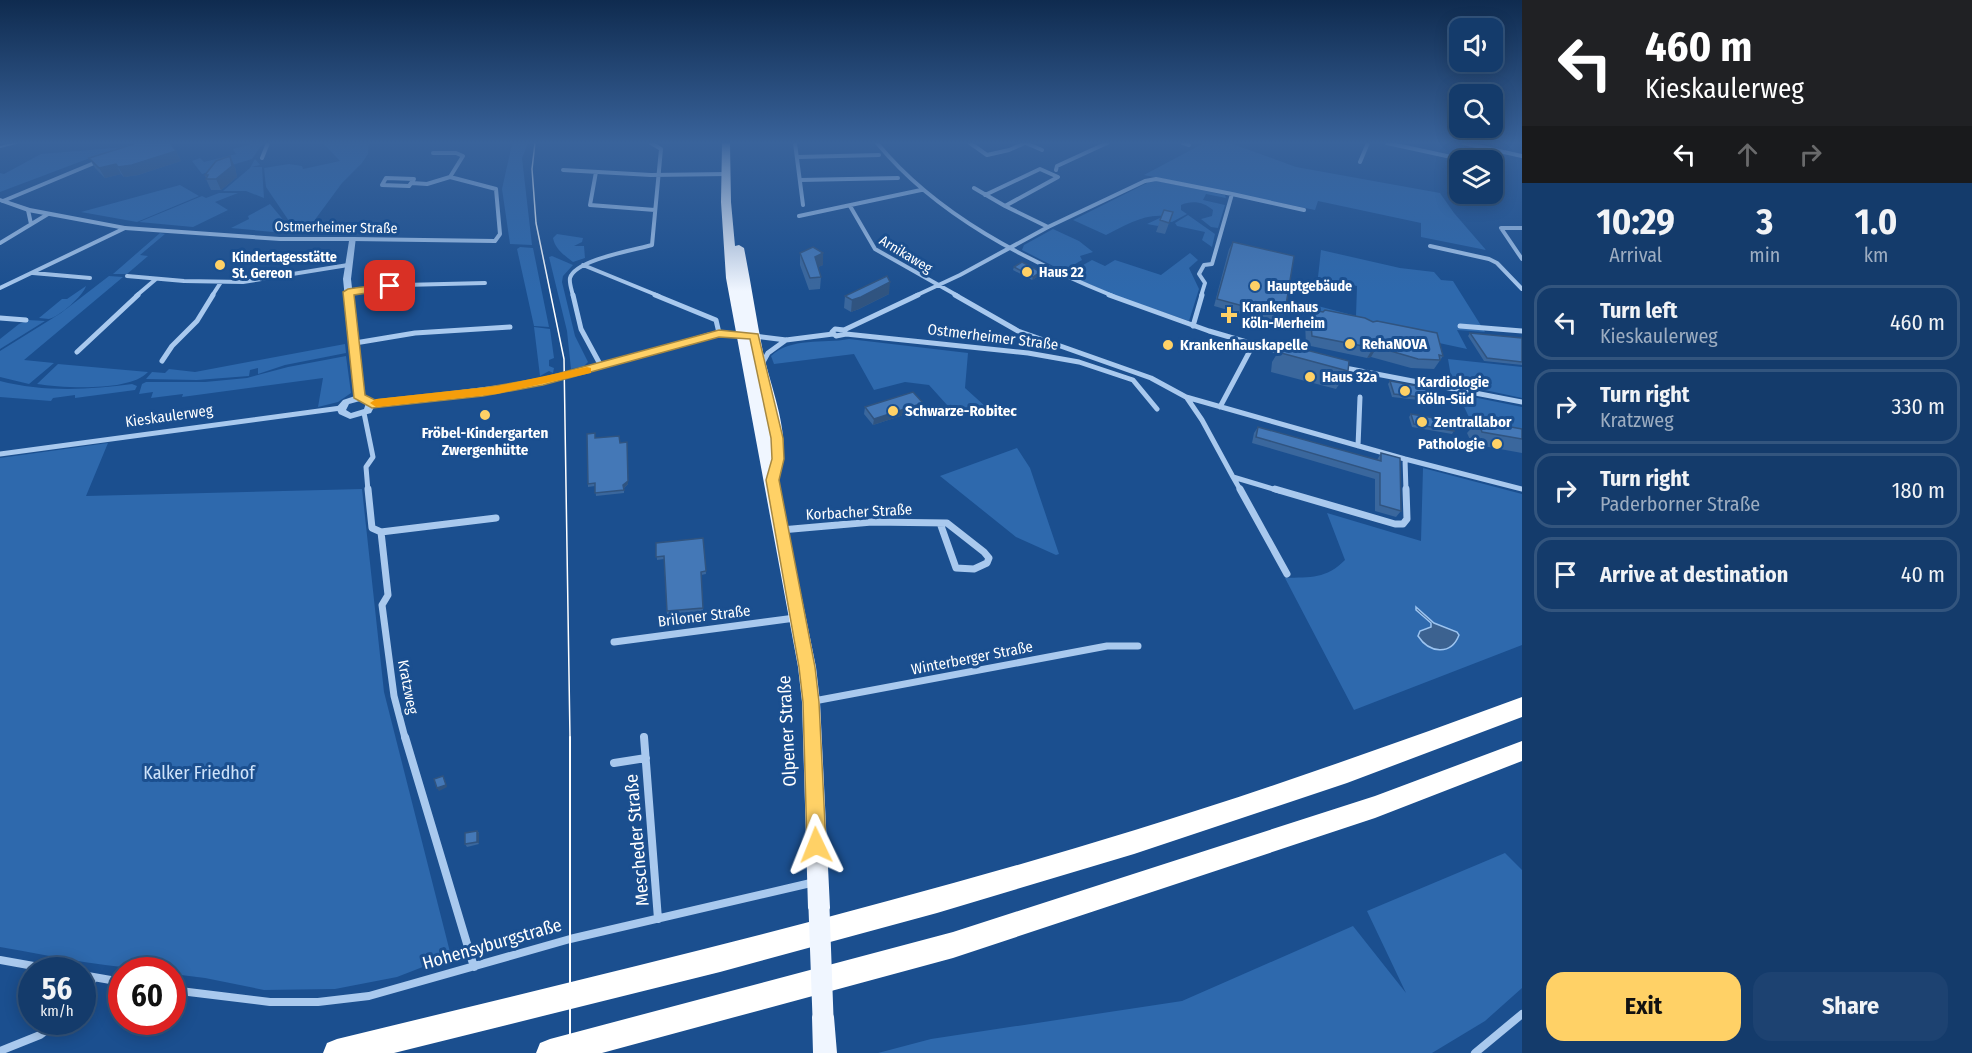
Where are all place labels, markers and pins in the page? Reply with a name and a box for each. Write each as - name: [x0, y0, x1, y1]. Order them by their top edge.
- place label: Kindertagesstätte St. Gereon: [232, 249, 337, 282]
- marker: Kindertagesstätte St. Gereon: [213, 258, 227, 272]
- pin: [364, 260, 415, 311]
- place label: Haus 22: [1039, 264, 1084, 281]
- marker: Haus 22: [1020, 265, 1034, 279]
- place label: Hauptgebäude: [1267, 278, 1352, 295]
- marker: Hauptgebäude: [1248, 279, 1262, 293]
- place label: Krankenhaus Köln-Merheim: [1242, 299, 1325, 332]
- marker: Krankenhaus Köln-Merheim: [1220, 306, 1238, 324]
- place label: RehaNOVA: [1362, 335, 1428, 353]
- place label: Krankenhauskapelle: [1180, 336, 1308, 354]
- marker: RehaNOVA: [1343, 337, 1357, 351]
- marker: Krankenhauskapelle: [1161, 338, 1175, 352]
- place label: Haus 32a: [1322, 368, 1378, 386]
- marker: Haus 32a: [1303, 370, 1317, 384]
- place label: Kardiologie Köln-Süd: [1417, 373, 1490, 408]
- marker: Kardiologie Köln-Süd: [1398, 384, 1412, 398]
- place label: Schwarze-Robitec: [905, 402, 1017, 420]
- marker: Schwarze-Robitec: [886, 404, 900, 418]
- marker: Fröbel-Kindergarten Zwergenhütte: [478, 408, 492, 422]
- place label: Zentrallabor: [1434, 413, 1512, 431]
- marker: Zentrallabor: [1415, 415, 1429, 429]
- place label: Fröbel-Kindergarten Zwergenhütte: [422, 424, 548, 459]
- place label: Pathologie: [1418, 435, 1485, 453]
- marker: Pathologie: [1490, 437, 1504, 451]

